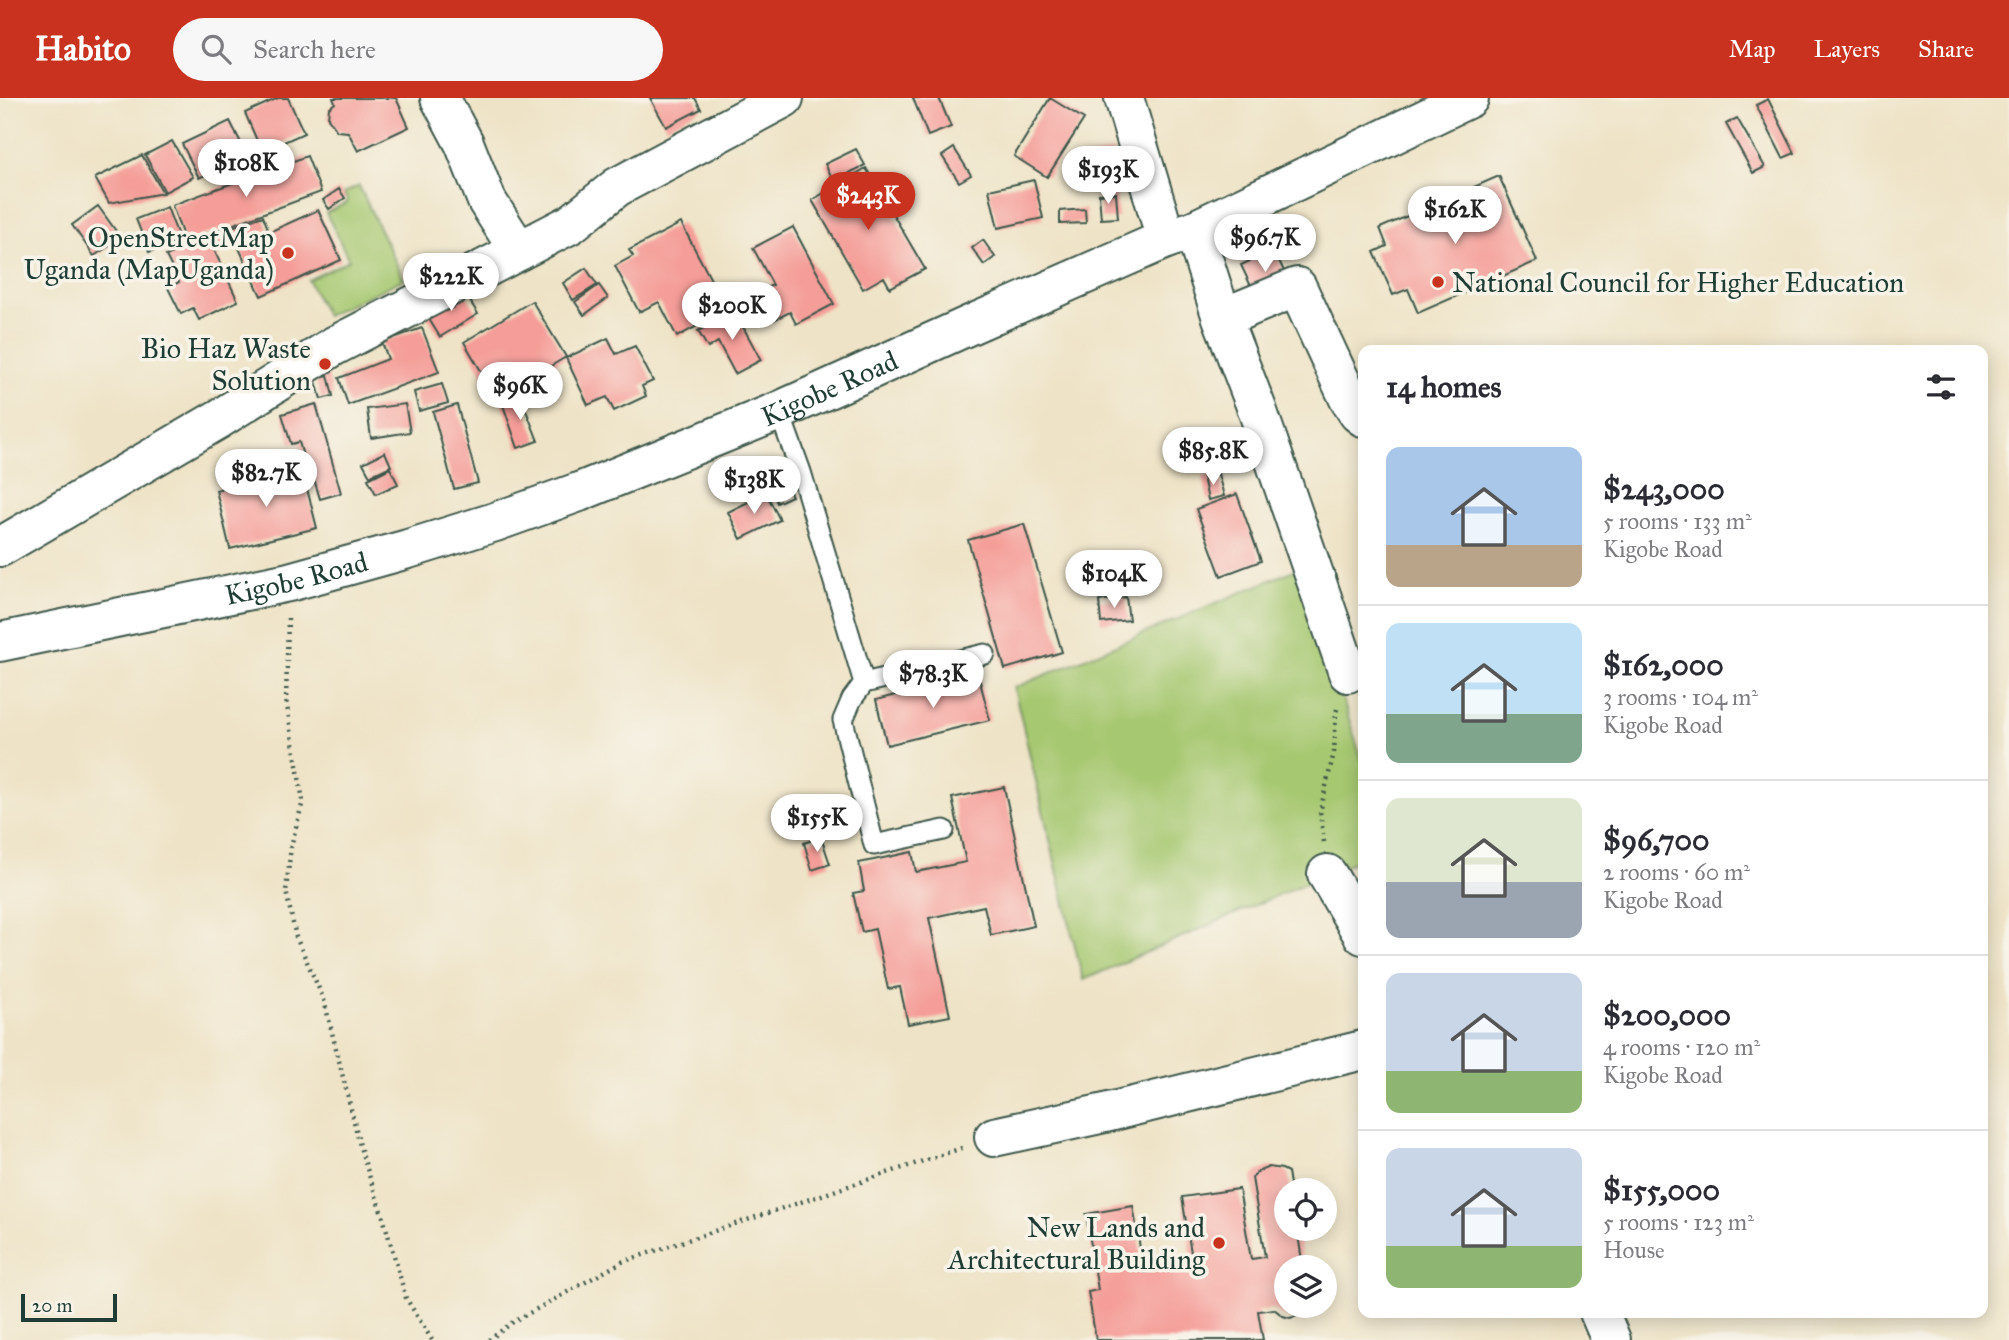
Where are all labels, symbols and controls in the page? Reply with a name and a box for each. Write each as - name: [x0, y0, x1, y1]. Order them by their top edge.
- search box: [173, 18, 663, 81]
- text: Habito: [35, 29, 131, 69]
- icon: search: [197, 30, 235, 68]
- text: Search here: [253, 33, 376, 65]
- text: Map: [1729, 34, 1776, 64]
- text: Layers: [1814, 34, 1880, 64]
- text: Share: [1918, 34, 1974, 64]
- pin: $108K: [197, 140, 295, 199]
- pin: $193K: [1059, 146, 1157, 206]
- text: $108K: [214, 148, 278, 176]
- text: $193K: [1078, 155, 1138, 183]
- pin: $243K: [819, 172, 917, 232]
- text: $243K: [836, 181, 900, 209]
- pin: $162K: [1406, 186, 1504, 246]
- text: $162K: [1424, 195, 1486, 223]
- pin: $96.7K: [1208, 214, 1322, 274]
- place label: OpenStreetMap Uganda (MapUganda): [23, 220, 274, 287]
- text: $96.7K: [1230, 223, 1300, 251]
- marker: OpenStreetMap Uganda (MapUganda): [280, 245, 296, 261]
- pin: $222K: [402, 254, 500, 313]
- text: $222K: [419, 262, 483, 290]
- place label: National Council for Higher Education: [1452, 265, 1904, 300]
- marker: National Council for Higher Education: [1430, 274, 1446, 290]
- pin: $200K: [683, 282, 781, 342]
- text: $200K: [698, 291, 766, 319]
- place label: Bio Haz Waste Solution: [141, 331, 311, 398]
- street label: Kigobe Road: [756, 342, 903, 434]
- marker: Bio Haz Waste Solution: [317, 356, 333, 372]
- pin: $96K: [479, 362, 561, 422]
- icon: filters: [1922, 368, 1960, 406]
- text: 14 homes: [1386, 369, 1501, 405]
- text: $96K: [493, 371, 547, 399]
- pin: $85.8K: [1156, 428, 1270, 487]
- text: $85.8K: [1178, 436, 1248, 464]
- pin: $82.7K: [209, 450, 323, 509]
- pin: $138K: [705, 456, 803, 516]
- text: $82.7K: [231, 458, 301, 486]
- text: $138K: [724, 465, 784, 493]
- text: $243,000: [1603, 471, 1725, 507]
- icon: home: [1442, 475, 1526, 559]
- text: 5 rooms · 133 m²: [1603, 507, 1752, 535]
- text: Kigobe Road: [1603, 535, 1723, 563]
- street label: Kigobe Road: [222, 544, 372, 612]
- pin: $104K: [1065, 550, 1163, 610]
- text: $104K: [1081, 559, 1147, 587]
- text: $162,000: [1603, 647, 1724, 683]
- pin: $78.3K: [876, 650, 990, 710]
- icon: home: [1442, 651, 1526, 735]
- text: $78.3K: [899, 659, 967, 687]
- text: 3 rooms · 104 m²: [1603, 683, 1758, 711]
- text: Kigobe Road: [1603, 711, 1723, 739]
- pin: $155K: [768, 794, 866, 854]
- text: $155K: [787, 803, 847, 831]
- text: $96,700: [1603, 822, 1709, 858]
- icon: home: [1442, 826, 1526, 910]
- text: 2 rooms · 60 m²: [1603, 858, 1750, 886]
- text: Kigobe Road: [1603, 886, 1723, 914]
- text: $200,000: [1603, 997, 1731, 1033]
- icon: home: [1442, 1001, 1526, 1085]
- text: 4 rooms · 120 m²: [1603, 1033, 1760, 1061]
- text: Kigobe Road: [1603, 1061, 1723, 1089]
- text: $155,000: [1603, 1172, 1720, 1208]
- icon: home: [1442, 1176, 1526, 1260]
- map controls: [1274, 1178, 1337, 1318]
- button: locate: [1274, 1178, 1337, 1241]
- text: 5 rooms · 123 m²: [1603, 1208, 1754, 1236]
- place label: New Lands and Architectural Building: [947, 1210, 1206, 1277]
- marker: New Lands and Architectural Building: [1211, 1235, 1227, 1251]
- text: House: [1603, 1236, 1665, 1264]
- button: layers: [1274, 1255, 1337, 1318]
- scale bar: [21, 1291, 117, 1323]
- text: 20 m: [32, 1294, 73, 1317]

